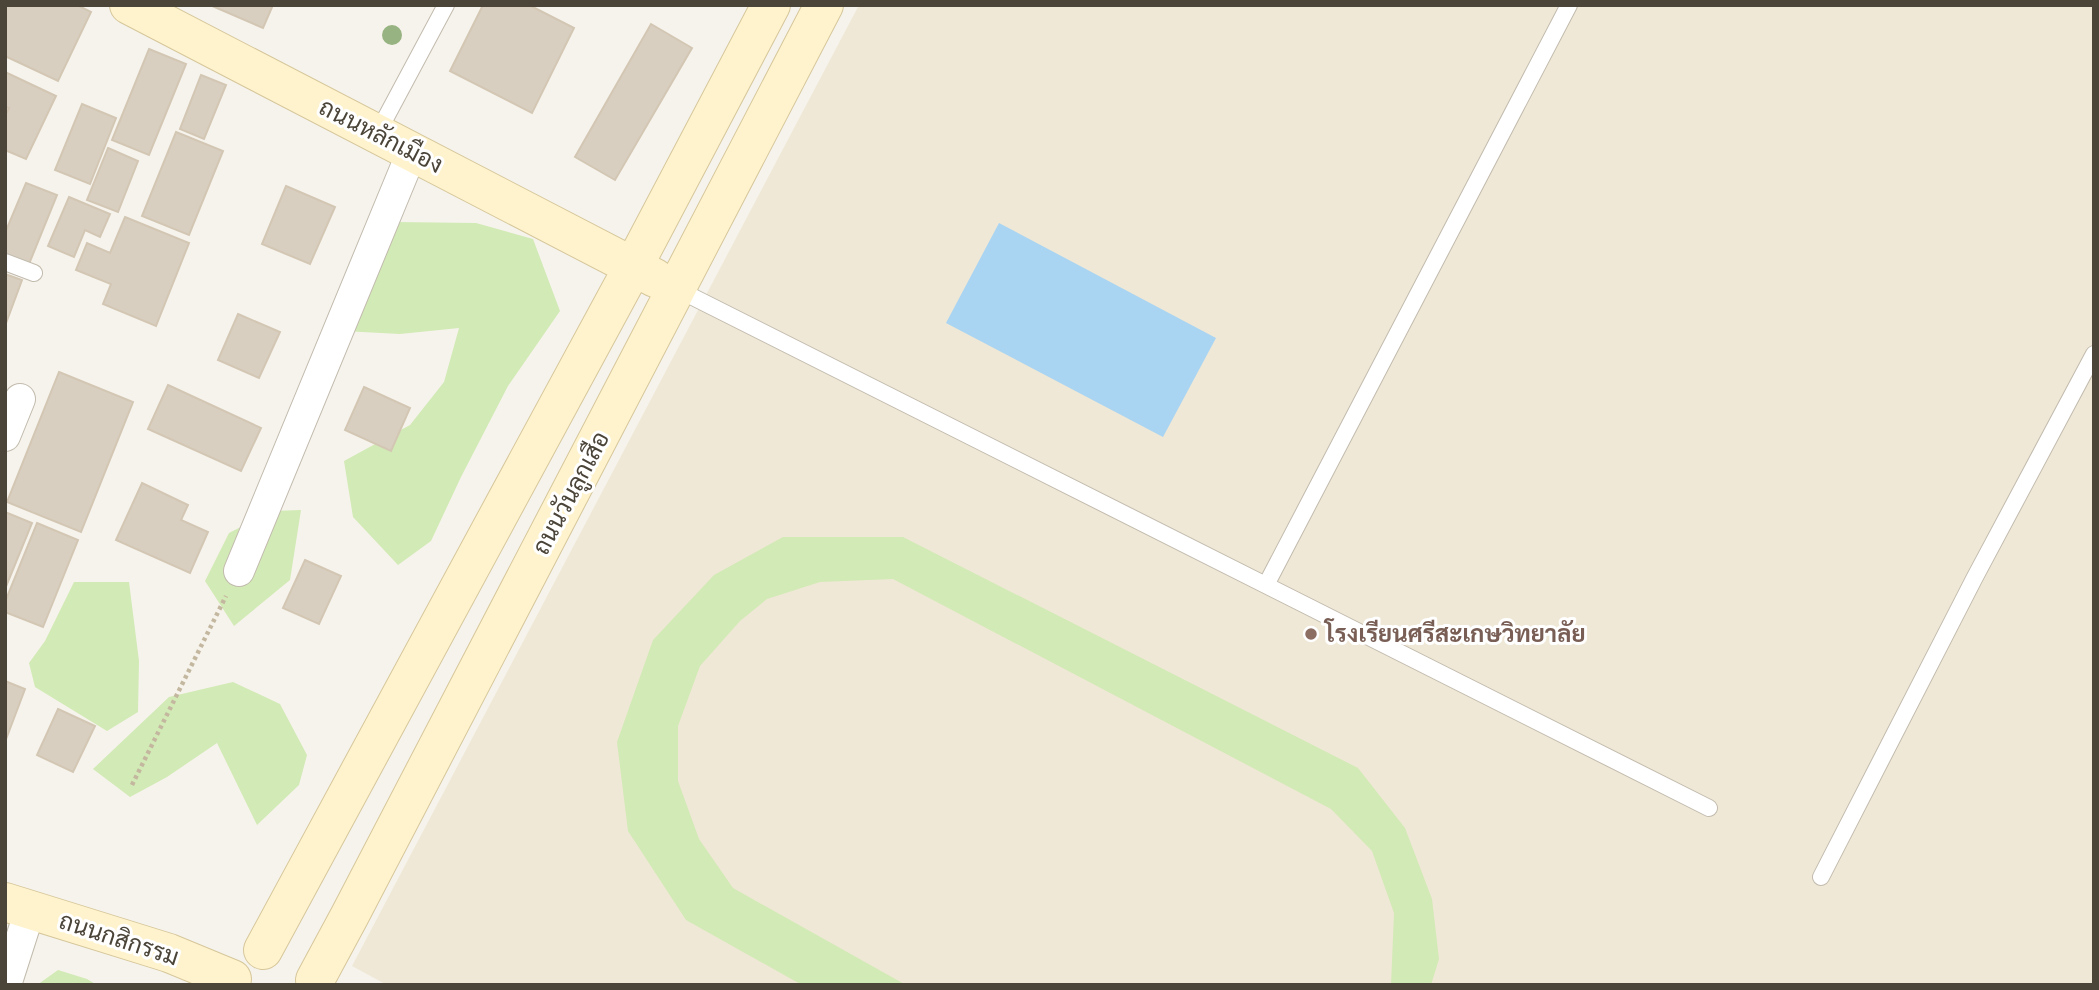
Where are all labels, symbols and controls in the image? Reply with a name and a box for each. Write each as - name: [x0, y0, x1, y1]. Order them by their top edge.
- street label: ถนนหลักเมือง: [314, 89, 449, 180]
- street label: ถนนวันลูกเสือ: [523, 425, 618, 561]
- place label: โรงเรียนศรีสะเกษวิทยาลัย: [1323, 616, 1586, 649]
- marker: โรงเรียนศรีสะเกษวิทยาลัย: [1303, 626, 1319, 642]
- street label: ถนนกสิกรรม: [55, 903, 184, 972]

